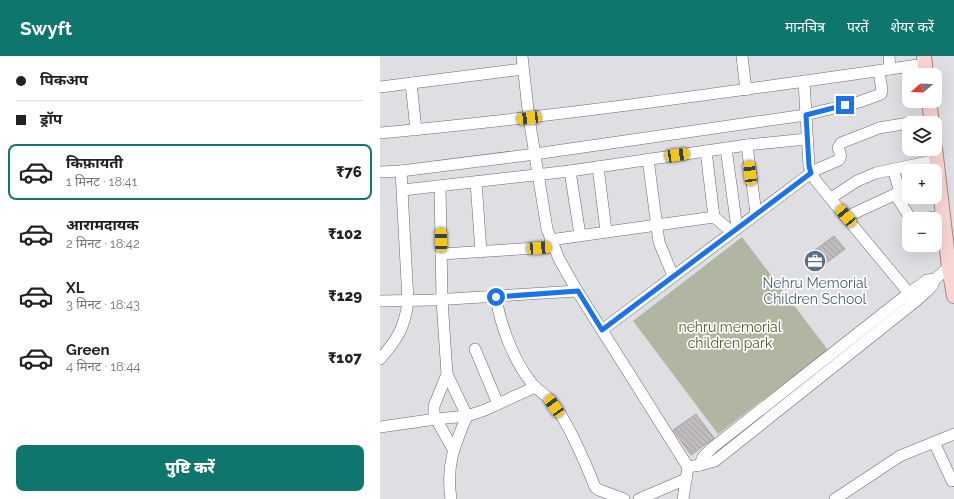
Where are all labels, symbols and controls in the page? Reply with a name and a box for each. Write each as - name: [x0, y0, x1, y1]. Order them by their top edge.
- text: Swyft: [20, 17, 72, 39]
- text: मानचित्र: [785, 19, 825, 35]
- text: परतें: [847, 19, 869, 35]
- text: शेयर करें: [891, 19, 934, 35]
- north arrow: [902, 68, 942, 108]
- map controls: [902, 68, 942, 252]
- text: पिकअप: [40, 71, 88, 89]
- route end: [836, 96, 854, 114]
- text: ड्रॉप: [40, 110, 62, 128]
- car: [516, 111, 542, 125]
- button: layers: [902, 116, 942, 156]
- car: [664, 147, 690, 163]
- icon: car: [18, 154, 54, 190]
- text: किफ़ायती: [66, 154, 123, 172]
- car: [743, 160, 757, 186]
- text: ₹76: [336, 163, 362, 181]
- button: +: [902, 164, 942, 204]
- text: 1 मिनट · 18:41: [66, 174, 137, 189]
- car: [834, 203, 858, 229]
- button: −: [902, 212, 942, 252]
- icon: car: [18, 216, 54, 252]
- text: आरामदायक: [66, 216, 139, 234]
- text: ₹102: [328, 225, 362, 243]
- car: [435, 228, 447, 252]
- text: 2 मिनट · 18:42: [66, 236, 140, 251]
- car: [527, 241, 551, 255]
- office icon: Nehru Memorial Children School: [802, 248, 828, 274]
- place label: Nehru Memorial Children School: [763, 275, 868, 307]
- icon: car: [18, 278, 54, 314]
- text: XL: [66, 279, 84, 297]
- text: ₹129: [328, 287, 362, 305]
- route start: [487, 288, 505, 306]
- text: 3 मिनट · 18:43: [66, 297, 140, 312]
- park label: nehru memorial children park: [678, 319, 782, 351]
- icon: car: [18, 340, 54, 376]
- text: Green: [66, 341, 110, 359]
- text: ₹107: [328, 349, 362, 367]
- text: 4 मिनट · 18:44: [66, 359, 140, 374]
- car: [542, 393, 566, 419]
- button: पुष्टि करें: [16, 445, 364, 491]

